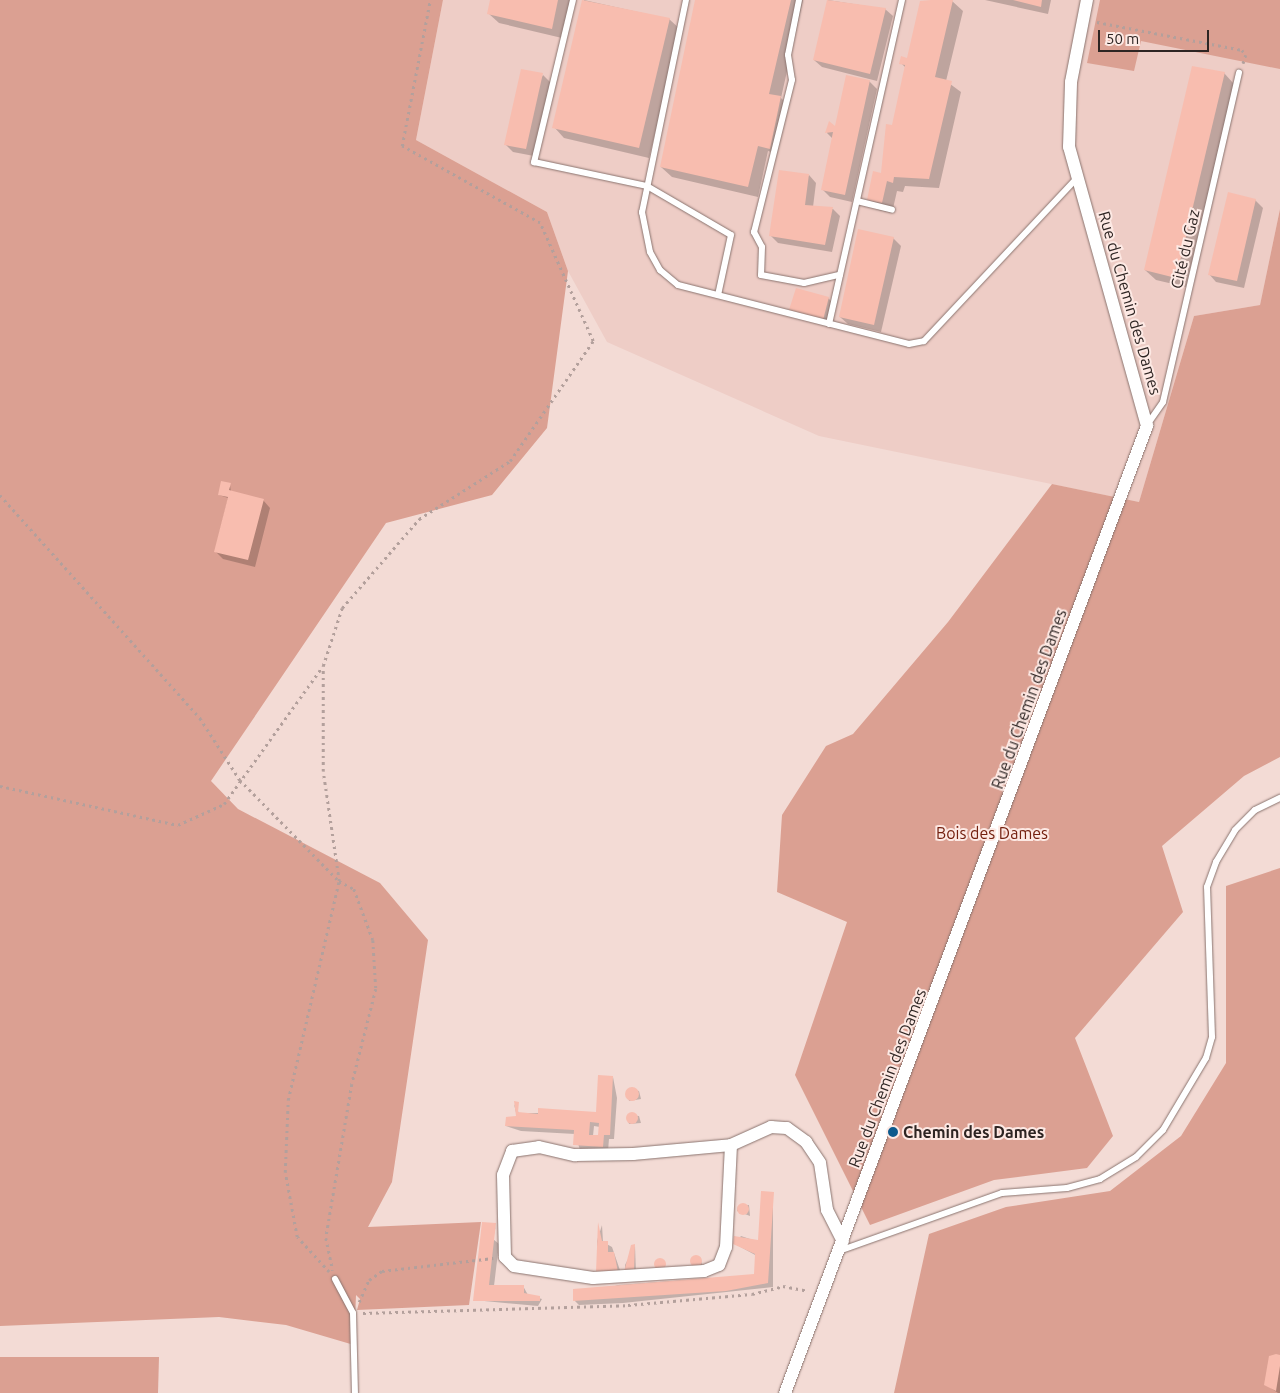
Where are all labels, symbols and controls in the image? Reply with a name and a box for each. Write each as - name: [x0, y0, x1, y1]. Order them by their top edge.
- scale bar: [1100, 20, 1211, 52]
- text: 50 m: [1106, 30, 1139, 47]
- street label: Cité du Gaz: [1167, 207, 1203, 291]
- street label: Rue du Chemin des Dames: [1095, 209, 1165, 397]
- street label: Rue du Chemin des Dames: [987, 606, 1071, 792]
- park label: Bois des Dames: [936, 823, 1048, 843]
- street label: Rue du Chemin des Dames: [844, 986, 930, 1170]
- place label: Chemin des Dames: [903, 1122, 1044, 1142]
- marker: Chemin des Dames: [887, 1126, 899, 1138]

